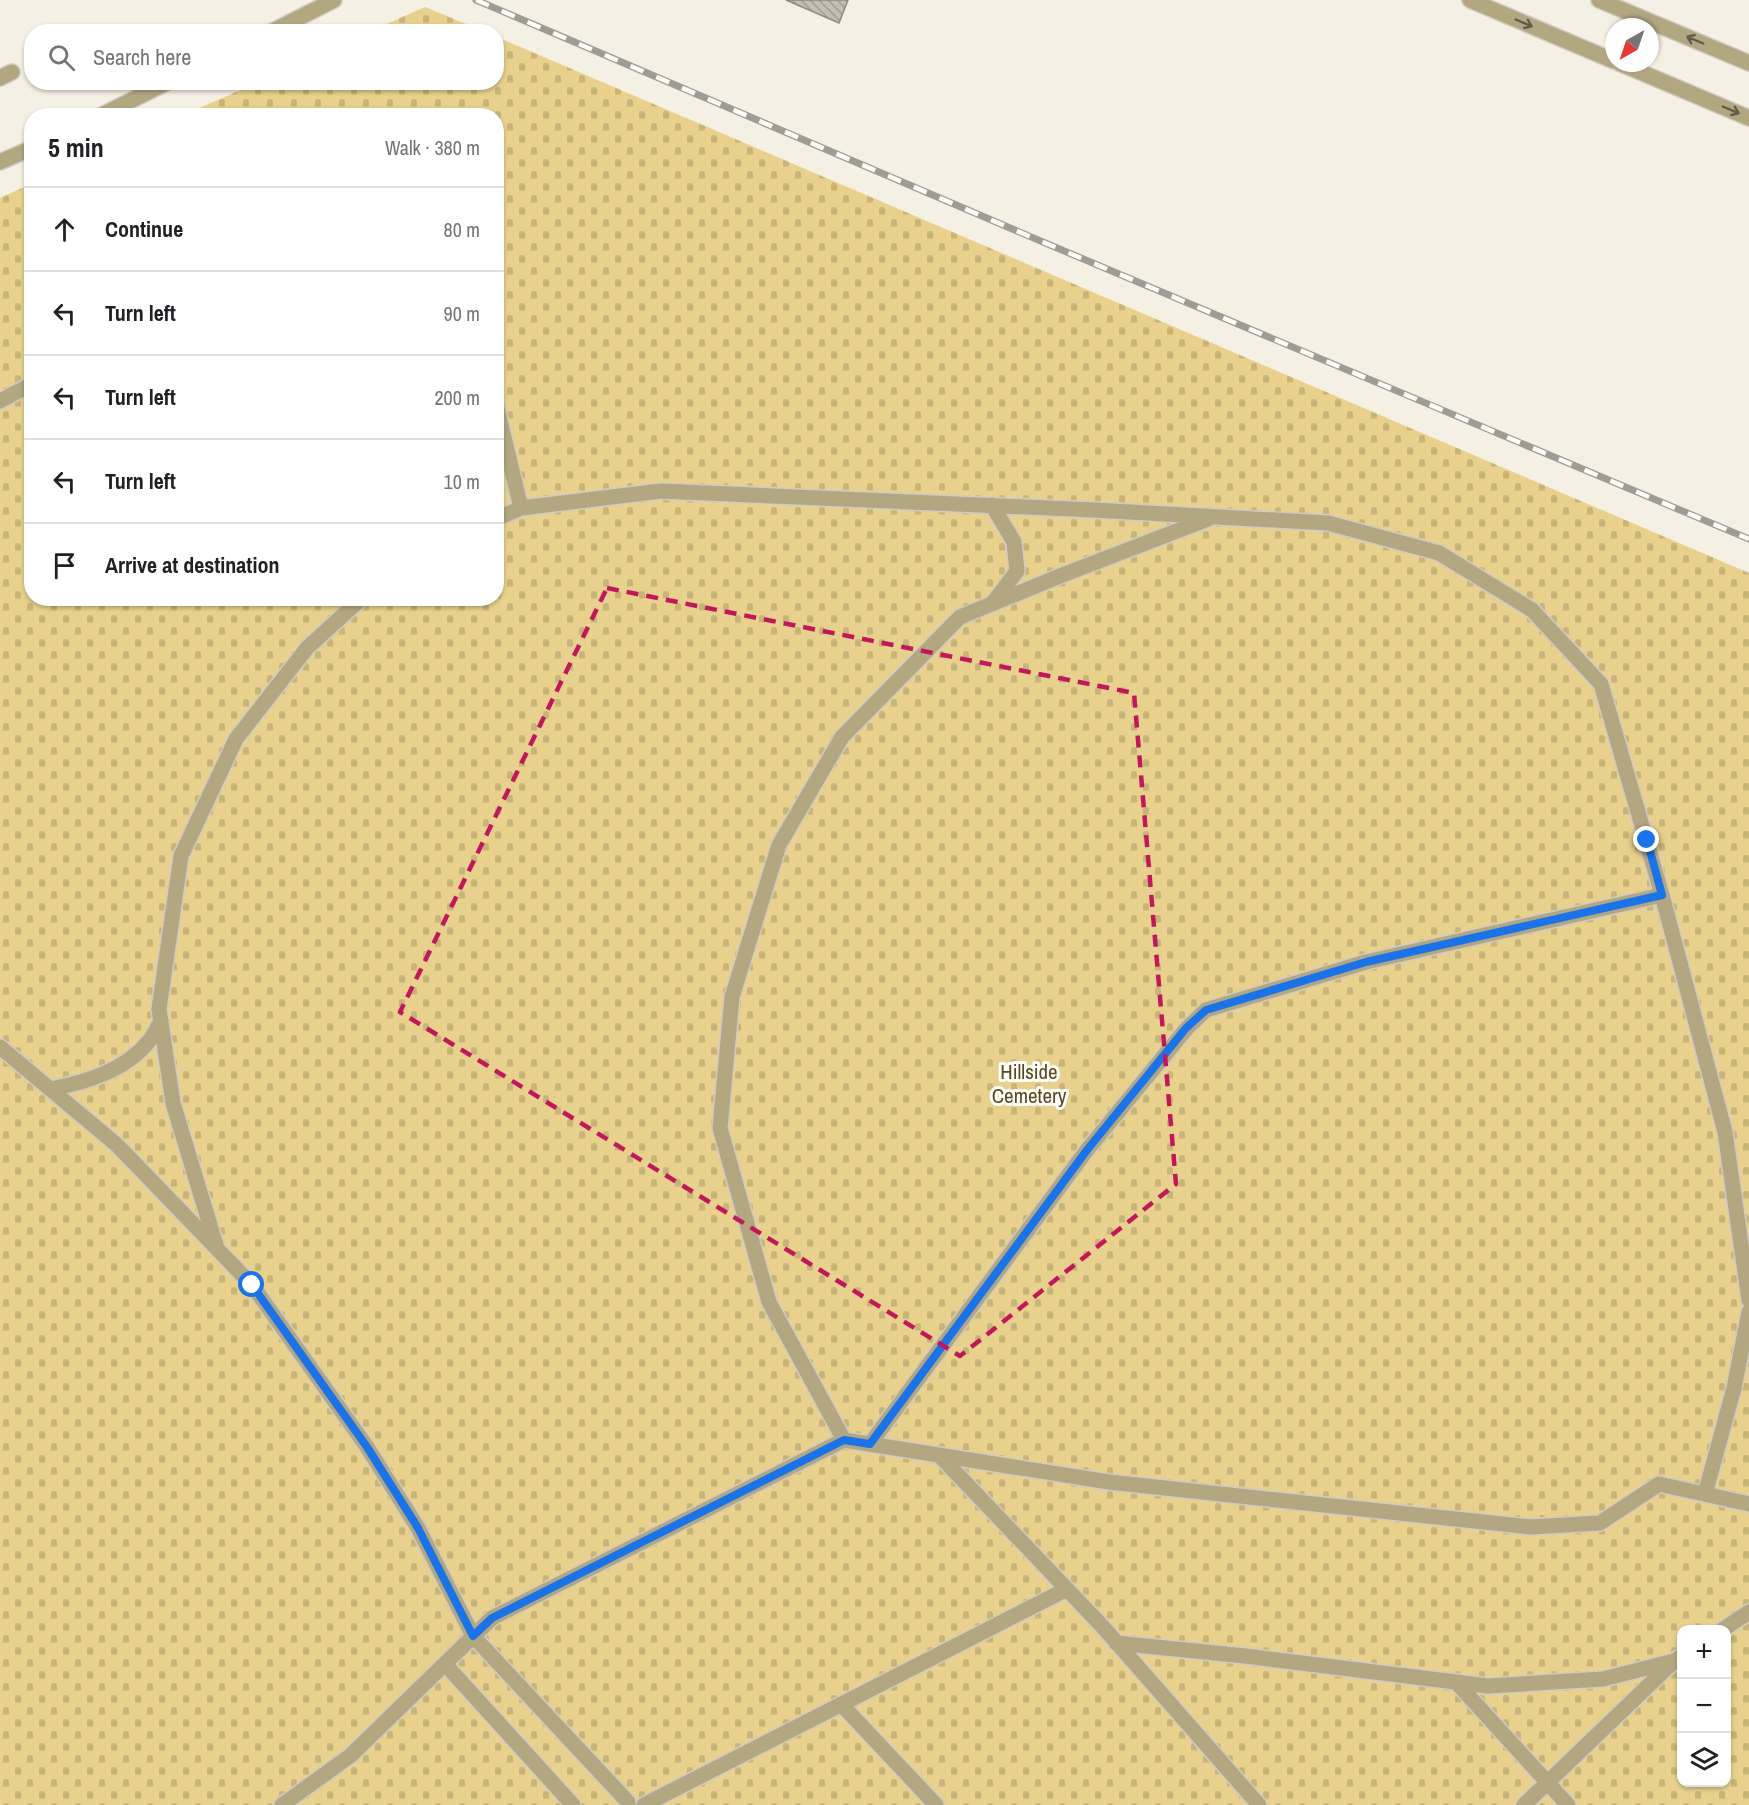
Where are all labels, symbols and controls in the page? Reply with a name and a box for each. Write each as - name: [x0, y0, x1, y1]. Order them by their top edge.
- one-way arrow: [1515, 18, 1533, 29]
- north arrow: [1605, 18, 1659, 72]
- search box: [24, 24, 504, 90]
- one-way arrow: [1686, 34, 1705, 45]
- icon: search: [45, 41, 78, 74]
- text: Search here: [93, 42, 191, 72]
- one-way arrow: [1721, 105, 1739, 117]
- text: 5 min: [48, 130, 104, 165]
- text: Walk · 380 m: [385, 134, 480, 161]
- icon: ahead: [48, 213, 81, 246]
- text: Continue: [105, 214, 183, 244]
- text: 80 m: [444, 216, 480, 243]
- icon: left: [48, 297, 81, 330]
- text: Turn left: [105, 298, 176, 328]
- text: 90 m: [444, 300, 480, 327]
- icon: left: [48, 381, 81, 414]
- text: Turn left: [105, 382, 176, 412]
- text: 200 m: [434, 384, 480, 411]
- icon: left: [48, 465, 81, 498]
- text: Turn left: [105, 466, 176, 496]
- text: 10 m: [444, 468, 480, 495]
- icon: arrive: [48, 549, 81, 582]
- text: Arrive at destination: [105, 550, 279, 580]
- route end: [1633, 826, 1659, 852]
- park label: Hillside Cemetery: [992, 1057, 1067, 1110]
- route start: [238, 1271, 264, 1297]
- map controls: [1677, 1625, 1731, 1787]
- button: +: [1677, 1625, 1731, 1679]
- button: −: [1677, 1679, 1731, 1733]
- button: layers: [1677, 1733, 1731, 1787]

